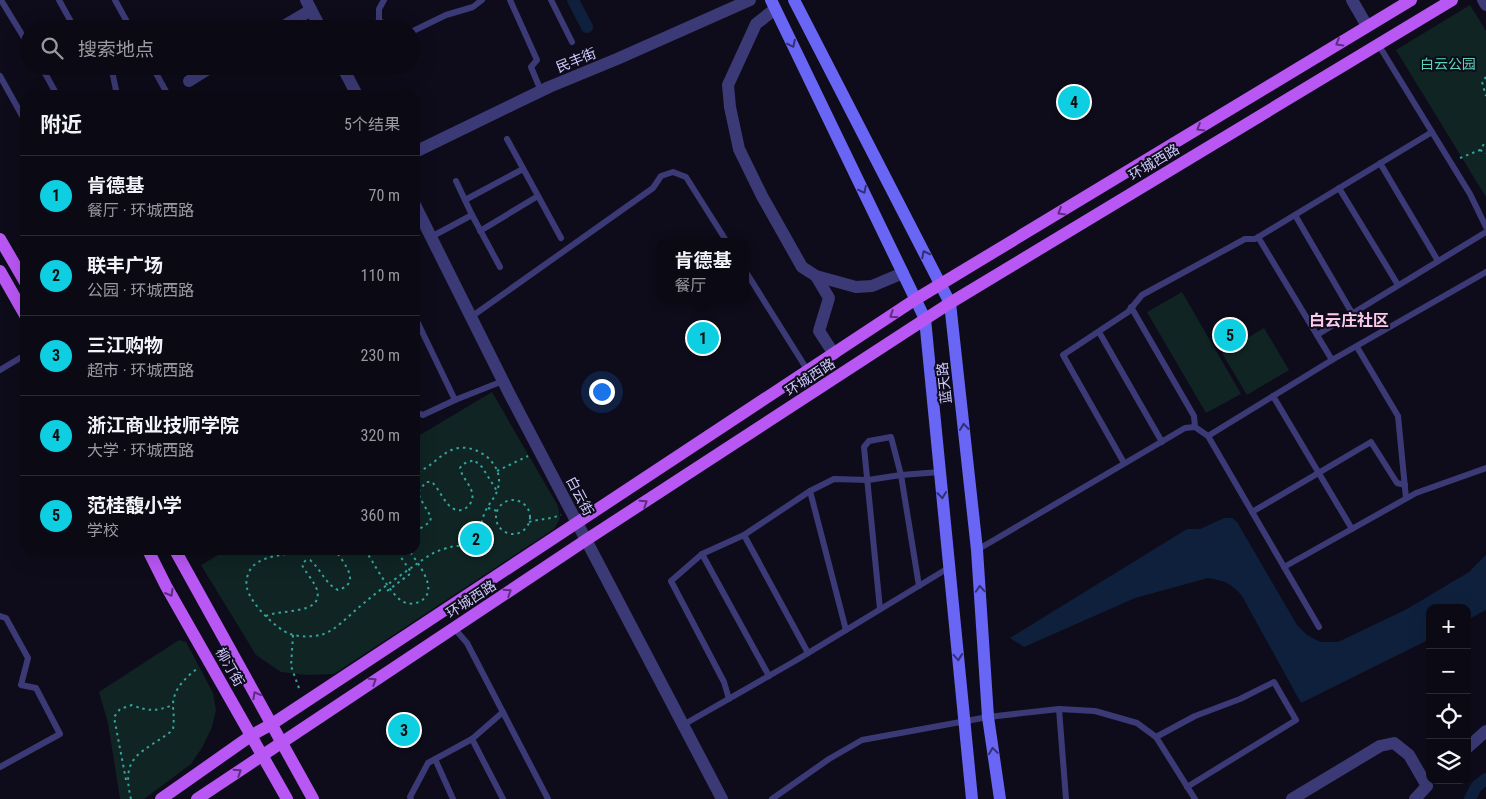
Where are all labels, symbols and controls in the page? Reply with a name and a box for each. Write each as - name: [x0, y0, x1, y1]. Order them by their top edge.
- search box: [20, 20, 420, 75]
- icon: search: [38, 34, 66, 62]
- one-way arrow: [1336, 37, 1345, 47]
- text: 搜索地点: [78, 38, 154, 61]
- one-way arrow: [786, 39, 796, 48]
- street label: 民丰街: [554, 45, 598, 75]
- park label: 白云公园: [1420, 56, 1476, 72]
- pin: 4: [1058, 83, 1090, 121]
- text: 附近: [40, 113, 82, 137]
- text: 5个结果: [344, 115, 400, 134]
- one-way arrow: [1197, 121, 1206, 131]
- street label: 环城西路: [1126, 141, 1182, 183]
- text: 肯德基: [87, 174, 144, 197]
- one-way arrow: [857, 185, 867, 194]
- text: 1: [52, 186, 60, 205]
- text: 70 m: [368, 186, 400, 205]
- text: 餐厅 · 环城西路: [87, 201, 194, 220]
- one-way arrow: [1058, 205, 1067, 215]
- popup: [657, 238, 749, 303]
- text: 肯德基: [674, 249, 732, 272]
- one-way arrow: [921, 250, 931, 259]
- text: 联丰广场: [87, 254, 163, 277]
- text: 2: [52, 266, 60, 285]
- text: 110 m: [361, 266, 400, 285]
- text: 餐厅: [674, 276, 707, 295]
- text: 公园 · 环城西路: [87, 281, 194, 300]
- one-way arrow: [889, 309, 898, 318]
- district label: 白云庄社区: [1309, 311, 1389, 330]
- pin: 5: [1214, 316, 1246, 354]
- pin: 1: [687, 319, 719, 357]
- text: 三江购物: [87, 334, 163, 357]
- text: 3: [52, 346, 60, 365]
- text: 230 m: [361, 346, 400, 365]
- street label: 环城西路: [782, 355, 838, 399]
- text: 超市 · 环城西路: [87, 361, 194, 380]
- street label: 蓝天路: [934, 361, 954, 405]
- your location: [589, 379, 615, 405]
- text: 浙江商业技师学院: [87, 414, 239, 437]
- one-way arrow: [959, 423, 970, 431]
- text: 4: [52, 426, 60, 445]
- text: 320 m: [361, 426, 400, 445]
- text: 大学 · 环城西路: [87, 441, 194, 460]
- street label: 白云街: [563, 474, 597, 518]
- one-way arrow: [937, 491, 948, 499]
- text: 范桂馥小学: [87, 494, 182, 517]
- one-way arrow: [639, 499, 648, 509]
- text: 5: [52, 506, 60, 525]
- text: 360 m: [361, 506, 400, 525]
- pin: 2: [460, 520, 492, 558]
- text: 学校: [87, 521, 119, 540]
- street label: 环城西路: [443, 577, 499, 621]
- one-way arrow: [974, 585, 985, 593]
- one-way arrow: [164, 588, 174, 597]
- one-way arrow: [503, 589, 512, 598]
- map controls: [1426, 604, 1471, 784]
- button: +: [1426, 604, 1471, 649]
- street label: 柳汀街: [213, 645, 247, 689]
- button: −: [1426, 649, 1471, 694]
- one-way arrow: [952, 653, 963, 661]
- one-way arrow: [367, 678, 376, 688]
- one-way arrow: [252, 691, 262, 700]
- button: locate: [1426, 694, 1471, 739]
- pin: 3: [388, 711, 420, 749]
- button: layers: [1426, 739, 1471, 784]
- one-way arrow: [988, 746, 998, 755]
- one-way arrow: [232, 769, 242, 778]

